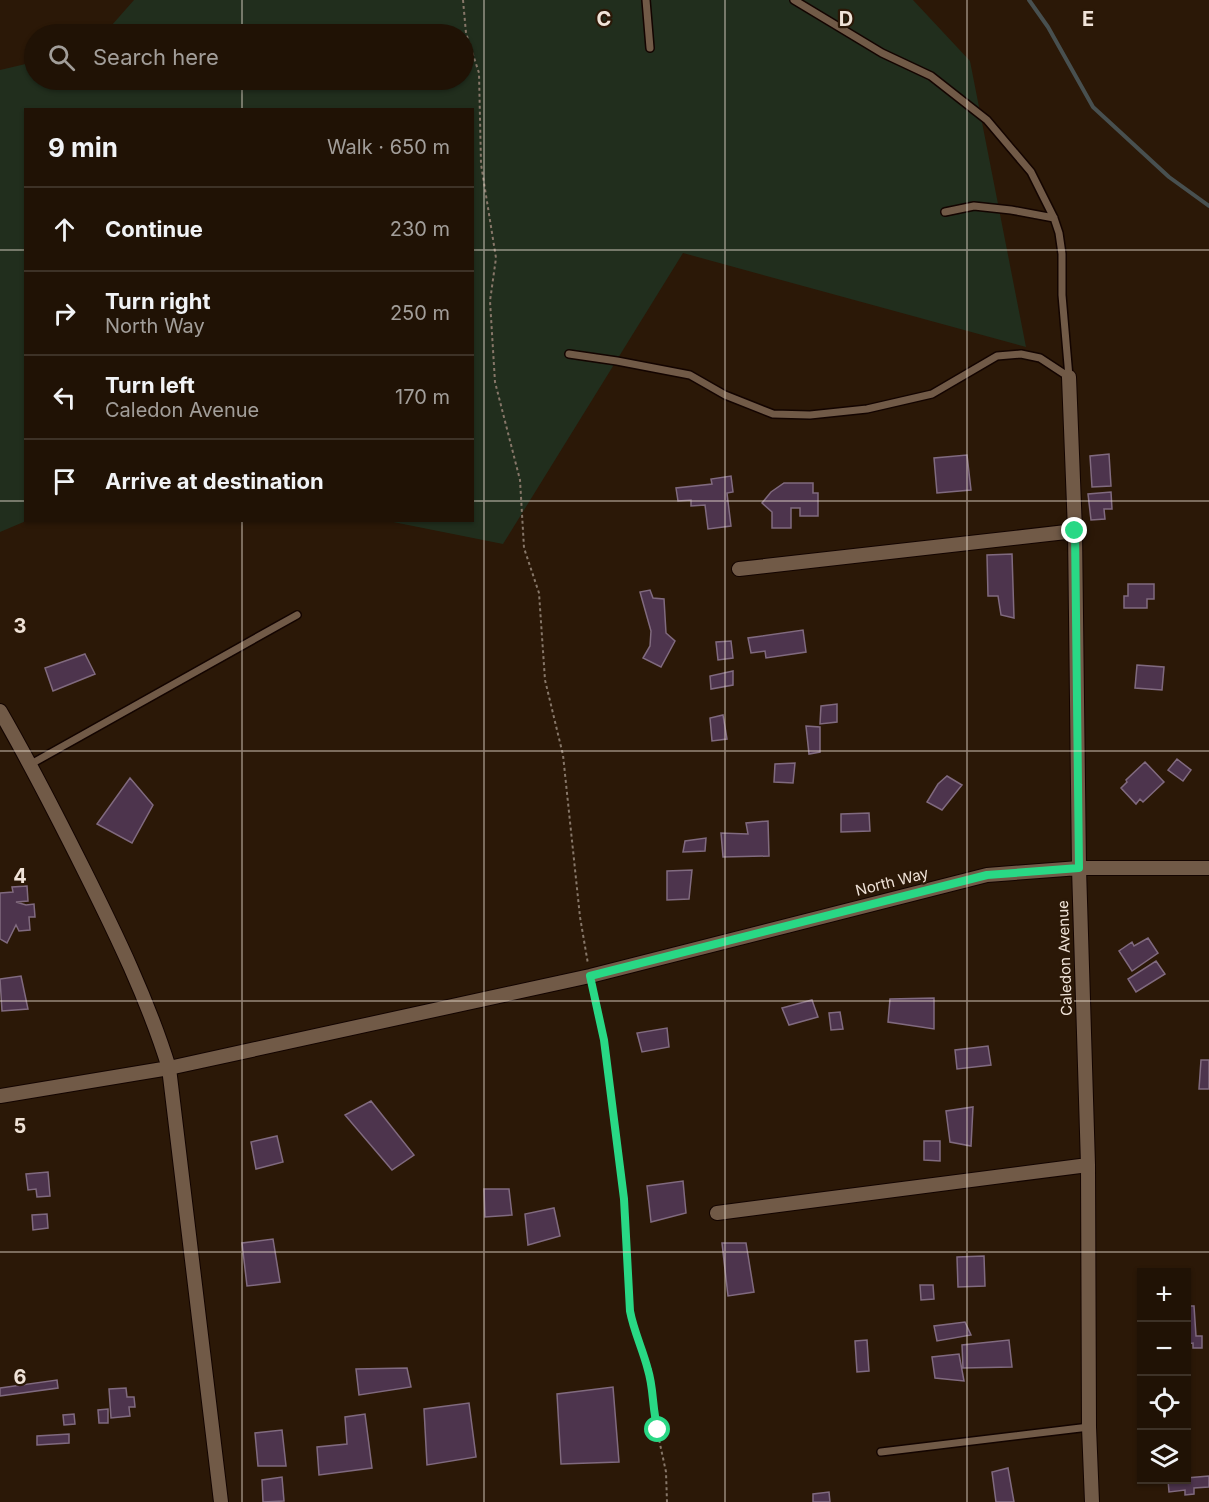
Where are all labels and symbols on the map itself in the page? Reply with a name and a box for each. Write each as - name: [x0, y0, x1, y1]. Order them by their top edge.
- text: C: [597, 7, 611, 31]
- text: D: [839, 7, 853, 31]
- text: E: [1082, 7, 1094, 31]
- route end: [1061, 517, 1087, 543]
- text: 3: [14, 614, 26, 638]
- street label: North Way: [853, 863, 931, 900]
- text: 4: [13, 864, 27, 888]
- street label: Caledon Avenue: [1053, 900, 1076, 1016]
- text: 5: [14, 1114, 26, 1138]
- text: 6: [14, 1365, 27, 1389]
- route start: [644, 1416, 670, 1442]

